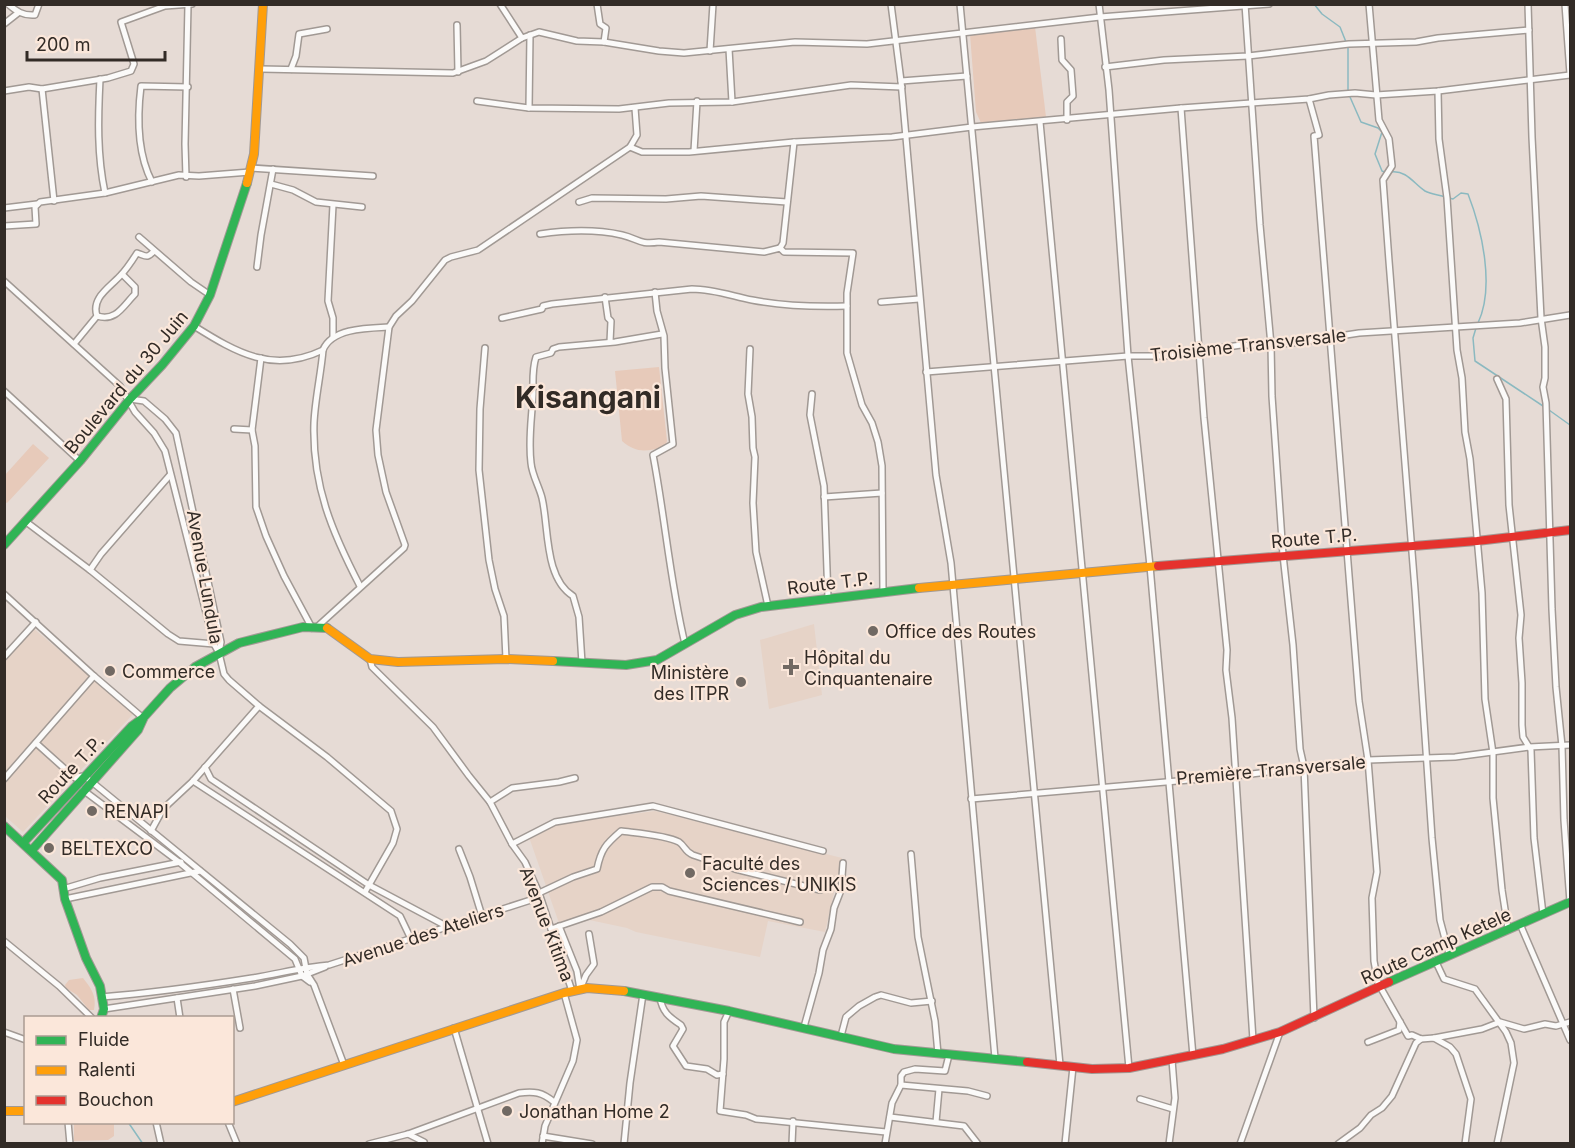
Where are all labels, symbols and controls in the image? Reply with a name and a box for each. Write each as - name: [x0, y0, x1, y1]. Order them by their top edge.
- scale bar: [27, 24, 165, 62]
- text: 200 m: [36, 34, 91, 55]
- street label: Boulevard du 30 Juin: [60, 306, 192, 458]
- street label: Troisième Transversale: [1149, 324, 1347, 366]
- district label: Kisangani: [515, 379, 661, 415]
- street label: Avenue Lundula: [183, 508, 227, 646]
- street label: Route T.P.: [1270, 524, 1358, 552]
- street label: Route T.P.: [786, 567, 874, 599]
- place label: Office des Routes: [885, 621, 1036, 642]
- marker: Office des Routes: [866, 624, 880, 638]
- place label: Hôpital du Cinquantenaire: [804, 647, 933, 689]
- marker: Hôpital du Cinquantenaire: [782, 658, 800, 676]
- place label: Commerce: [122, 661, 215, 682]
- place label: Ministère des ITPR: [651, 662, 729, 704]
- marker: Commerce: [103, 664, 117, 678]
- marker: Ministère des ITPR: [734, 675, 748, 689]
- street label: Route T.P.: [34, 730, 108, 808]
- street label: Première Transversale: [1175, 751, 1367, 789]
- place label: RENAPI: [104, 801, 169, 822]
- marker: RENAPI: [85, 804, 99, 818]
- place label: BELTEXCO: [61, 838, 153, 859]
- marker: BELTEXCO: [42, 841, 56, 855]
- place label: Faculté des Sciences / UNIKIS: [702, 853, 856, 895]
- street label: Avenue Kitima: [515, 864, 579, 984]
- marker: Faculté des Sciences / UNIKIS: [683, 866, 697, 880]
- street label: Avenue des Ateliers: [340, 899, 506, 971]
- street label: Route Camp Ketele: [1358, 903, 1514, 989]
- legend: [24, 1016, 234, 1124]
- text: Fluide: [78, 1029, 130, 1050]
- text: Ralenti: [78, 1059, 135, 1080]
- text: Bouchon: [78, 1089, 154, 1110]
- place label: Jonathan Home 2: [519, 1101, 670, 1122]
- marker: Jonathan Home 2: [500, 1104, 514, 1118]

